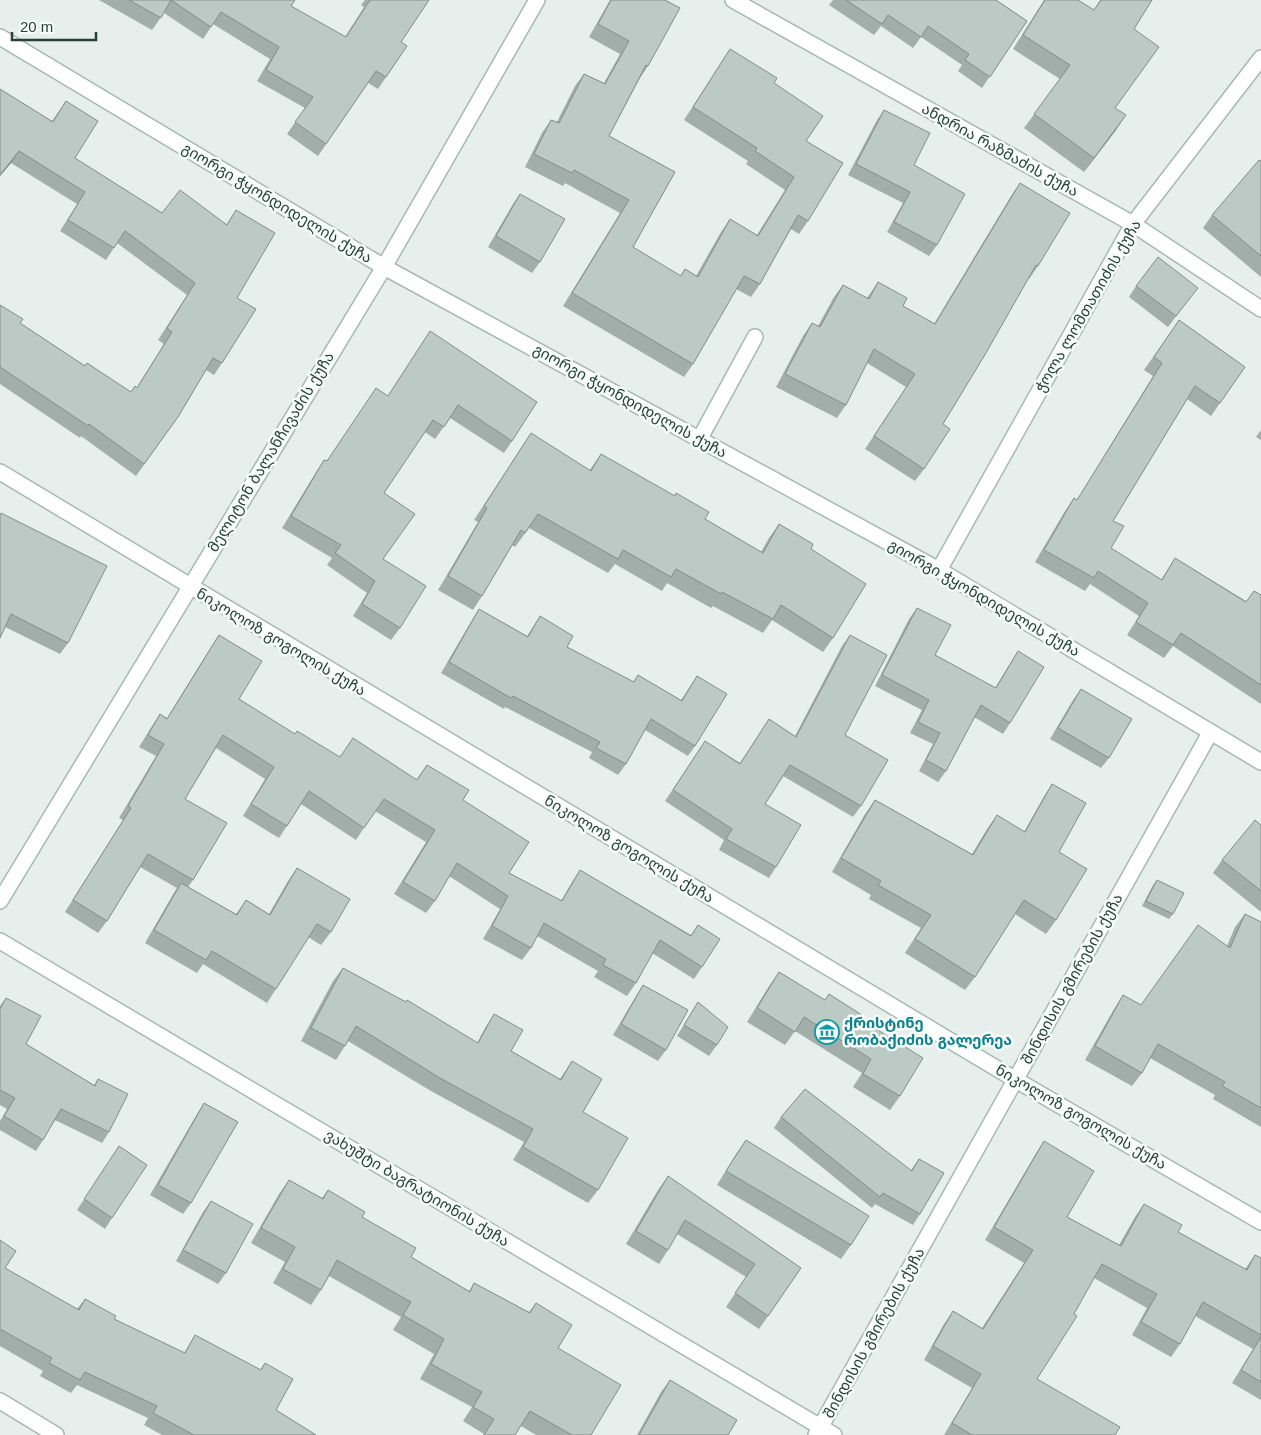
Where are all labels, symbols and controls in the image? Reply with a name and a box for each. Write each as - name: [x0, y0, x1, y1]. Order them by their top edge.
- scale bar: [12, 10, 96, 42]
- text: 20 m: [20, 18, 53, 35]
- street label: ანდრია რაზმაძის ქუჩა: [919, 99, 1081, 201]
- street label: გიორგი ჭყონდიდელის ქუჩა: [179, 139, 375, 267]
- street label: ჭოლა ლომთათიძის ქუჩა: [1031, 217, 1145, 395]
- street label: გიორგი ჭყონდიდელის ქუჩა: [530, 340, 730, 462]
- street label: მელიტონ ბალანჩივაძის ქუჩა: [204, 349, 338, 555]
- street label: გიორგი ჭყონდიდელის ქუჩა: [885, 536, 1083, 660]
- street label: ნიკოლოზ გოგოლის ქუჩა: [193, 584, 369, 700]
- street label: ნიკოლოზ გოგოლის ქუჩა: [541, 791, 717, 907]
- street label: შინდისის გმირების ქუჩა: [1017, 890, 1127, 1068]
- place label: ქრისტინე რობაქიძის გალერეა: [844, 1014, 1012, 1049]
- museum icon: ქრისტინე რობაქიძის გალერეა: [814, 1019, 840, 1045]
- street label: ნიკოლოზ გოგოლის ქუჩა: [992, 1061, 1170, 1173]
- street label: ვახუშტი ბაგრატიონის ქუჩა: [322, 1126, 512, 1250]
- street label: შინდისის გმირების ქუჩა: [819, 1244, 929, 1422]

